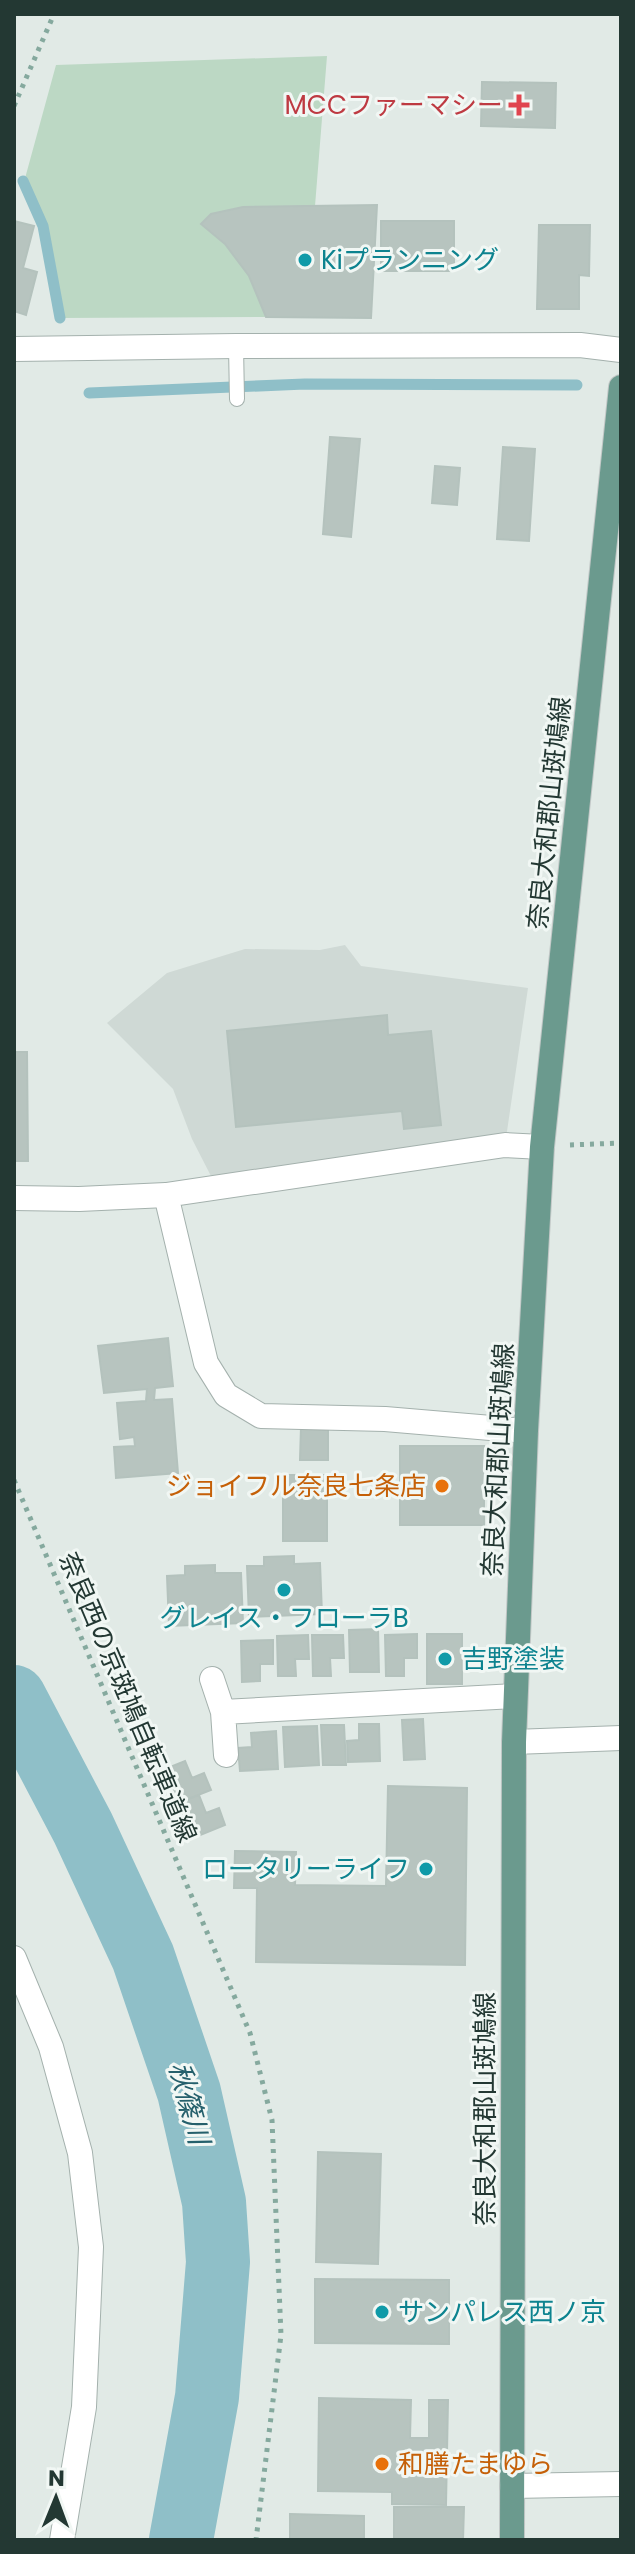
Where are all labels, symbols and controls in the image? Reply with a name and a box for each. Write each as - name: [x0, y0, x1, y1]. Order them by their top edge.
- place label: MCCファーマシー: [284, 87, 503, 123]
- marker: MCCファーマシー: [510, 96, 528, 114]
- place label: Kiプランニング: [321, 242, 499, 278]
- marker: Kiプランニング: [296, 251, 314, 269]
- street label: 奈良大和郡山斑鳩線: [519, 695, 579, 931]
- street label: 奈良大和郡山斑鳩線: [474, 1342, 522, 1578]
- place label: ジョイフル奈良七条店: [166, 1468, 426, 1504]
- marker: ジョイフル奈良七条店: [433, 1477, 451, 1495]
- street label: 奈良西の京斑鳩自転車道線: [50, 1546, 206, 1848]
- marker: グレイス・フローラB: [275, 1581, 293, 1599]
- place label: グレイス・フローラB: [159, 1600, 409, 1636]
- place label: 吉野塗装: [461, 1641, 565, 1677]
- marker: 吉野塗装: [436, 1650, 454, 1668]
- place label: ロータリーライフ: [202, 1851, 410, 1887]
- marker: ロータリーライフ: [417, 1860, 435, 1878]
- street label: 奈良大和郡山斑鳩線: [467, 1992, 503, 2226]
- water label: 秋篠川: [159, 2057, 219, 2152]
- place label: サンパレス西ノ京: [398, 2294, 606, 2330]
- marker: サンパレス西ノ京: [373, 2303, 391, 2321]
- place label: 和膳たまゆら: [398, 2446, 553, 2482]
- marker: 和膳たまゆら: [373, 2455, 391, 2473]
- north arrow: [16, 2458, 96, 2538]
- text: N: [48, 2463, 65, 2494]

